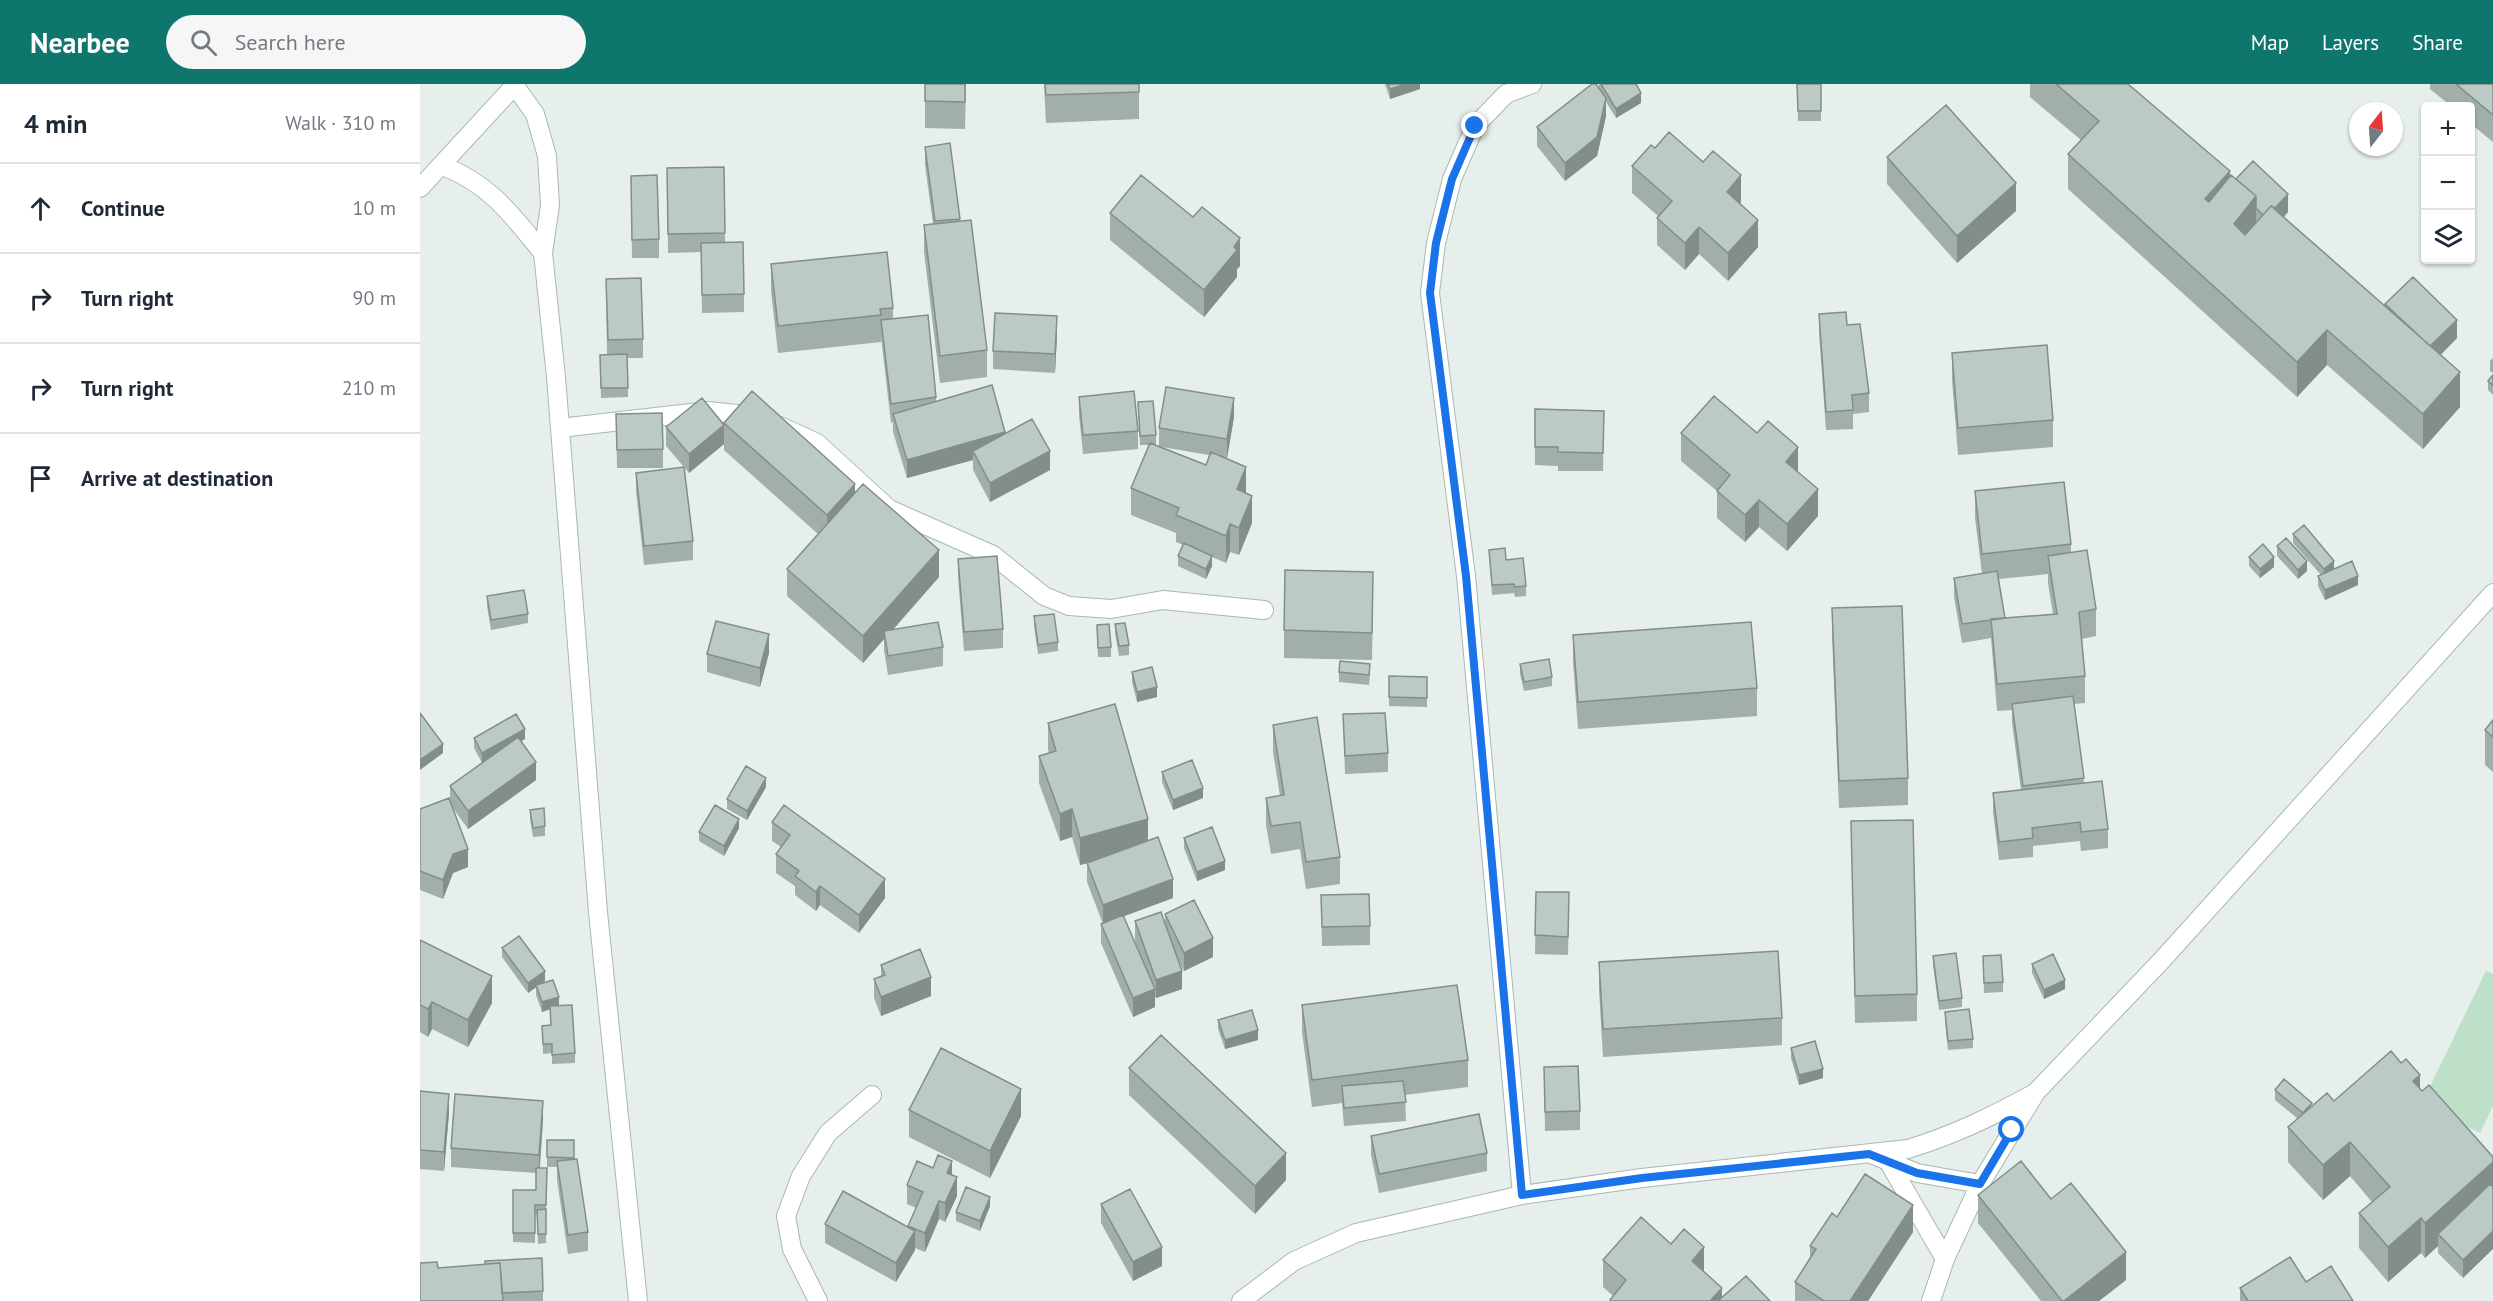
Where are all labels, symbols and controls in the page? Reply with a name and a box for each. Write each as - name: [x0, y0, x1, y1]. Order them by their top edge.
- search box: [166, 15, 586, 69]
- text: Nearbee: [30, 24, 130, 61]
- icon: search: [187, 26, 220, 59]
- text: Search here: [235, 28, 346, 56]
- text: Map: [2251, 29, 2289, 56]
- text: Layers: [2322, 29, 2379, 56]
- text: Share: [2412, 29, 2463, 56]
- north arrow: [2349, 102, 2403, 156]
- map controls: [2421, 102, 2475, 264]
- button: +: [2421, 102, 2475, 156]
- text: 4 min: [24, 107, 87, 140]
- text: Walk · 310 m: [285, 110, 396, 136]
- route end: [1461, 112, 1487, 138]
- button: −: [2421, 156, 2475, 210]
- icon: ahead: [24, 192, 57, 225]
- text: Continue: [81, 194, 165, 222]
- text: 10 m: [353, 195, 396, 221]
- button: layers: [2421, 210, 2475, 264]
- icon: right: [24, 282, 57, 315]
- text: Turn right: [81, 284, 173, 312]
- text: 90 m: [353, 285, 396, 311]
- icon: right: [24, 372, 57, 405]
- text: Turn right: [81, 374, 173, 402]
- text: 210 m: [342, 375, 396, 401]
- icon: arrive: [24, 462, 57, 495]
- text: Arrive at destination: [81, 464, 273, 492]
- route start: [1998, 1116, 2024, 1142]

